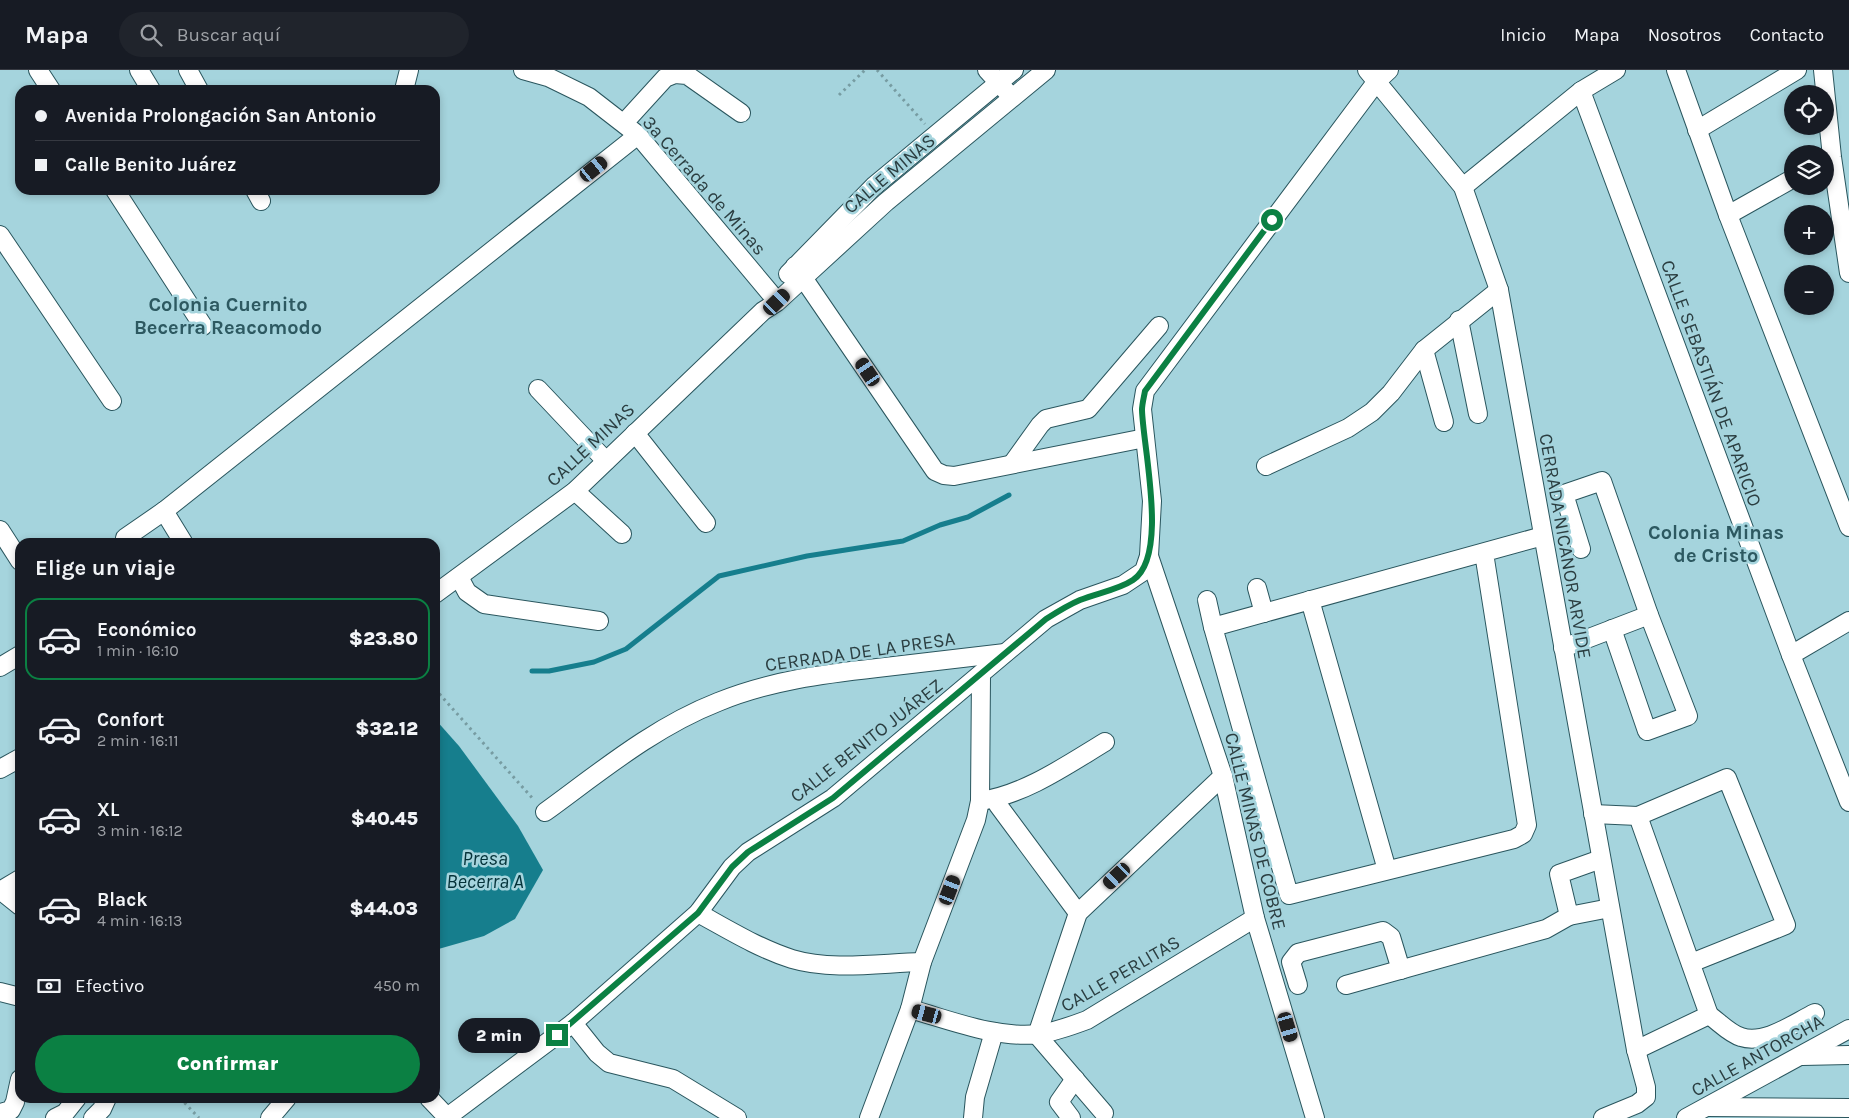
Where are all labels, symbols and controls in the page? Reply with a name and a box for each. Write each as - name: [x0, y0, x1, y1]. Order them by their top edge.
- search box: [119, 12, 469, 57]
- text: Mapa: [25, 21, 89, 49]
- icon: search: [137, 21, 165, 49]
- text: Buscar aquí: [177, 24, 280, 46]
- text: Inicio: [1500, 24, 1546, 46]
- text: Mapa: [1574, 24, 1620, 46]
- text: Nosotros: [1648, 24, 1722, 46]
- text: Contacto: [1750, 24, 1824, 46]
- map controls: [1784, 85, 1834, 315]
- button: locate: [1784, 85, 1834, 135]
- text: Avenida Prolongación San Antonio: [65, 105, 376, 127]
- street label: 3ª Cerrada de Minas: [638, 112, 771, 260]
- street label: CALLE MINAS: [840, 129, 940, 218]
- button: layers: [1784, 145, 1834, 195]
- text: Calle Benito Juárez: [65, 154, 237, 176]
- car: [577, 154, 610, 184]
- button: +: [1784, 205, 1834, 255]
- route start: [1261, 209, 1283, 231]
- street label: CALLE SEBASTIÁN DE APARICIO: [1656, 257, 1767, 510]
- button: −: [1784, 265, 1834, 315]
- car: [760, 286, 793, 318]
- district label: Colonia Cuernito Becerra Reacomodo: [134, 293, 322, 339]
- car: [853, 355, 882, 389]
- street label: CALLE MINAS: [542, 398, 639, 491]
- street label: CERRADA NICANOR ARVIDE: [1534, 432, 1596, 661]
- district label: Colonia Minas de Cristo: [1648, 521, 1784, 567]
- text: Elige un viaje: [35, 555, 175, 581]
- icon: car: [37, 617, 82, 662]
- text: Económico: [97, 619, 197, 641]
- text: $23.80: [349, 628, 418, 650]
- street label: CERRADA DE LA PRESA: [764, 628, 957, 676]
- text: 1 min · 16:10: [97, 641, 179, 660]
- street label: CALLE BENITO JUÁREZ: [785, 674, 947, 807]
- icon: car: [37, 707, 82, 752]
- text: Confort: [97, 709, 164, 731]
- text: $32.12: [355, 718, 418, 740]
- street label: CALLE MINAS DE COBRE: [1220, 730, 1290, 932]
- text: 2 min · 16:11: [97, 731, 179, 750]
- icon: car: [37, 797, 82, 842]
- text: XL: [97, 799, 119, 821]
- text: $40.45: [351, 808, 418, 830]
- text: 3 min · 16:12: [97, 821, 183, 840]
- water label: Presa Becerra A: [446, 847, 524, 893]
- car: [1100, 860, 1133, 892]
- car: [937, 873, 962, 907]
- icon: car: [37, 887, 82, 932]
- text: Black: [97, 889, 148, 911]
- text: $44.03: [350, 898, 418, 920]
- text: 4 min · 16:13: [97, 911, 182, 930]
- street label: CALLE PERLITAS: [1057, 931, 1184, 1017]
- icon: cash: [35, 972, 63, 1000]
- text: Efectivo: [75, 975, 144, 997]
- text: 450 m: [374, 976, 420, 995]
- car: [910, 1003, 943, 1025]
- car: [1276, 1010, 1299, 1044]
- street label: CALLE ANTORCHA: [1687, 1010, 1828, 1101]
- callout: 2 min: [457, 1018, 540, 1052]
- route end: [546, 1024, 568, 1046]
- text: 2 min: [476, 1026, 522, 1045]
- button: Confirmar: [35, 1035, 420, 1093]

